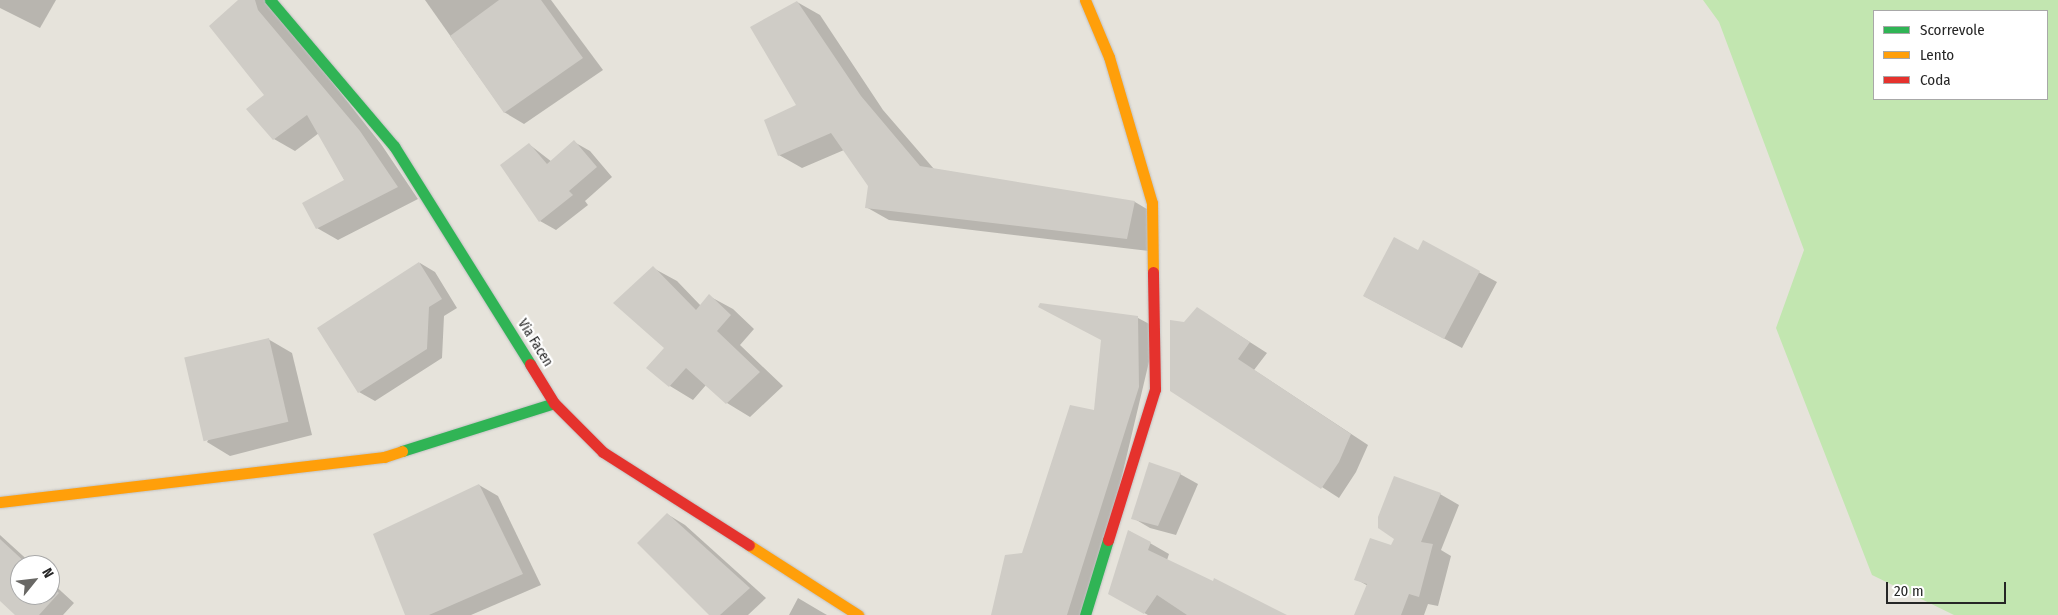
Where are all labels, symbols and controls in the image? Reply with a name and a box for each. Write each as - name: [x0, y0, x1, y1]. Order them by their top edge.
- legend: [1873, 10, 2048, 100]
- text: Scorrevole: [1920, 21, 1985, 39]
- text: Lento: [1920, 46, 1954, 64]
- text: Coda: [1920, 71, 1951, 89]
- street label: Via Facen: [514, 316, 556, 370]
- north arrow: [10, 555, 60, 605]
- text: N: [38, 565, 57, 581]
- scale bar: [1888, 572, 2008, 604]
- text: 20 m: [1894, 582, 1924, 600]

